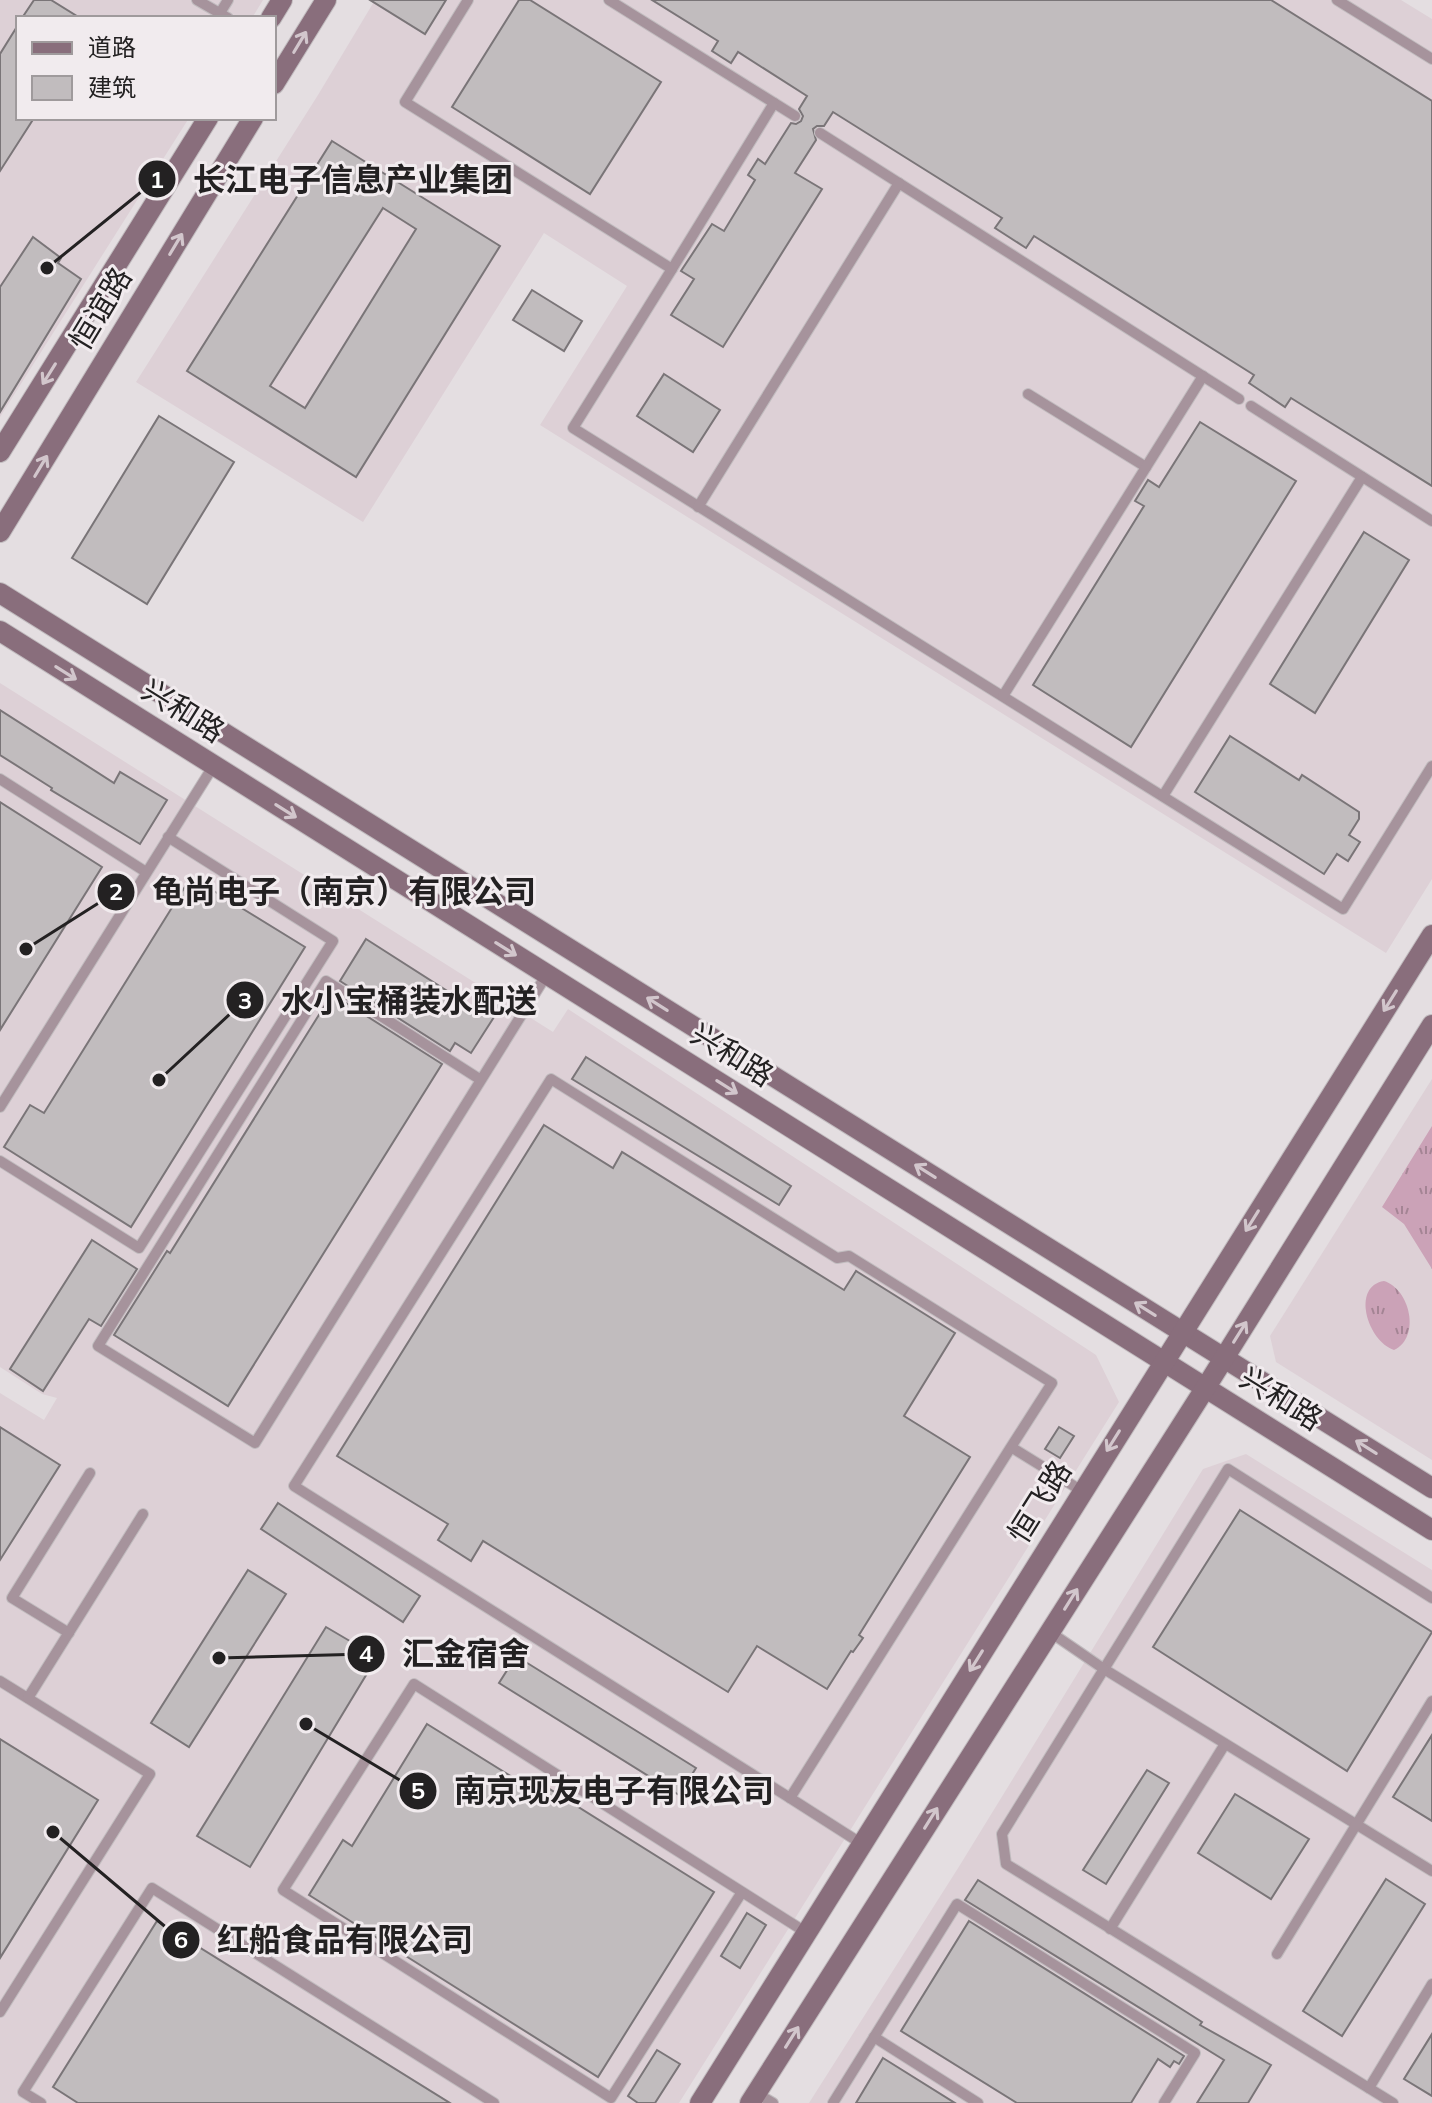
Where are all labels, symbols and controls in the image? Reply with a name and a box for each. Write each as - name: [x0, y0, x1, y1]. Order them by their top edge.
- legend: [16, 16, 276, 120]
- one-way arrow: [292, 31, 308, 54]
- text: 道路: [88, 32, 136, 62]
- text: 建筑: [88, 72, 136, 102]
- callout: 长江电子信息产业集团: [137, 151, 529, 207]
- text: 长江电子信息产业集团: [193, 159, 513, 199]
- text: 1: [150, 164, 164, 194]
- one-way arrow: [169, 233, 185, 256]
- street label: 恒谊路: [61, 260, 140, 357]
- one-way arrow: [40, 362, 56, 385]
- one-way arrow: [32, 455, 49, 477]
- one-way arrow: [54, 665, 77, 681]
- street label: 兴和路: [135, 670, 232, 750]
- one-way arrow: [274, 803, 297, 819]
- callout: 龟尚电子（南京）有限公司: [96, 864, 552, 920]
- text: 龟尚电子（南京）有限公司: [152, 871, 536, 911]
- text: 2: [109, 876, 123, 906]
- one-way arrow: [495, 941, 517, 957]
- callout: 水小宝桶装水配送: [225, 972, 553, 1028]
- text: 水小宝桶装水配送: [281, 980, 537, 1020]
- text: 3: [238, 985, 252, 1015]
- one-way arrow: [1382, 989, 1398, 1012]
- one-way arrow: [646, 995, 669, 1011]
- street label: 兴和路: [684, 1014, 781, 1094]
- one-way arrow: [715, 1079, 737, 1096]
- one-way arrow: [914, 1163, 937, 1179]
- one-way arrow: [1243, 1209, 1259, 1232]
- one-way arrow: [1134, 1301, 1157, 1317]
- one-way arrow: [1233, 1321, 1249, 1344]
- street label: 兴和路: [1233, 1358, 1330, 1438]
- one-way arrow: [1105, 1429, 1121, 1452]
- one-way arrow: [1355, 1438, 1378, 1454]
- street label: 恒飞路: [999, 1453, 1079, 1550]
- one-way arrow: [1062, 1588, 1079, 1610]
- callout: 汇金宿舍: [346, 1626, 546, 1682]
- text: 汇金宿舍: [402, 1633, 530, 1673]
- text: 4: [359, 1638, 373, 1668]
- one-way arrow: [967, 1650, 984, 1672]
- callout: 南京现友电子有限公司: [398, 1763, 790, 1819]
- text: 南京现友电子有限公司: [454, 1770, 774, 1810]
- text: 5: [411, 1775, 425, 1805]
- one-way arrow: [924, 1807, 940, 1830]
- callout: 红船食品有限公司: [161, 1912, 489, 1968]
- text: 红船食品有限公司: [217, 1919, 473, 1959]
- text: 6: [174, 1924, 188, 1954]
- one-way arrow: [784, 2026, 800, 2049]

